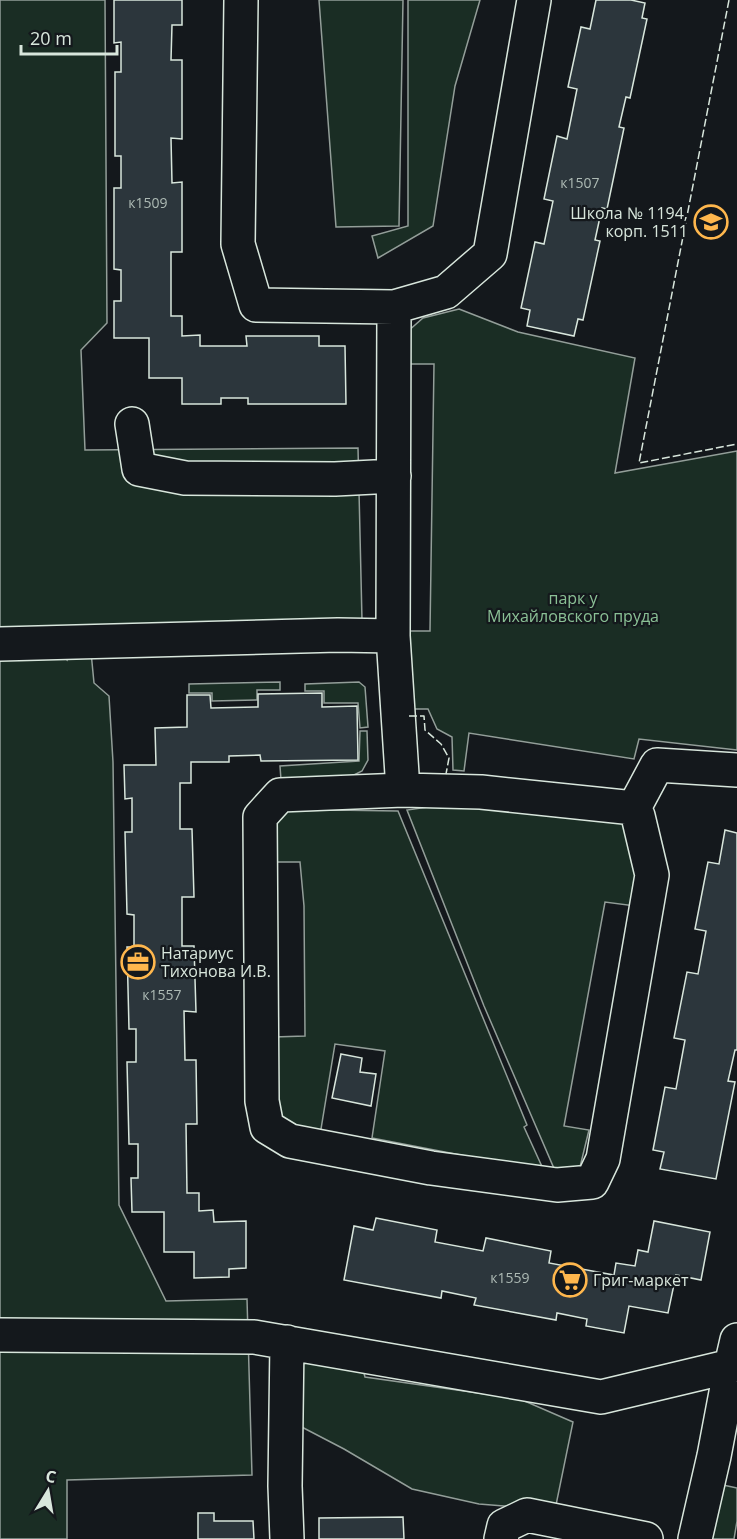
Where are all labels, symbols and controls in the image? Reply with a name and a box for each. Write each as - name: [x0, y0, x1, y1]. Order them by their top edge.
- scale bar: [21, 18, 117, 56]
- text: 20 m: [30, 26, 72, 50]
- house number: к1507: [560, 173, 600, 192]
- house number: к1509: [128, 193, 168, 212]
- place label: Школа № 1194, корп. 1511: [570, 202, 688, 242]
- school or university icon: Школа № 1194, корп. 1511: [693, 204, 729, 240]
- park label: парк у Михайловского пруда: [487, 587, 659, 627]
- place label: Натариус Тихонова И.В.: [161, 942, 271, 982]
- office icon: Натариус Тихонова И.В.: [120, 944, 156, 980]
- house number: к1557: [142, 985, 182, 1004]
- supermarket icon: Григ-маркет: [552, 1262, 588, 1298]
- house number: к1559: [490, 1268, 530, 1287]
- place label: Григ-маркет: [593, 1269, 689, 1291]
- north arrow: [18, 1461, 78, 1521]
- text: С: [44, 1465, 58, 1488]

